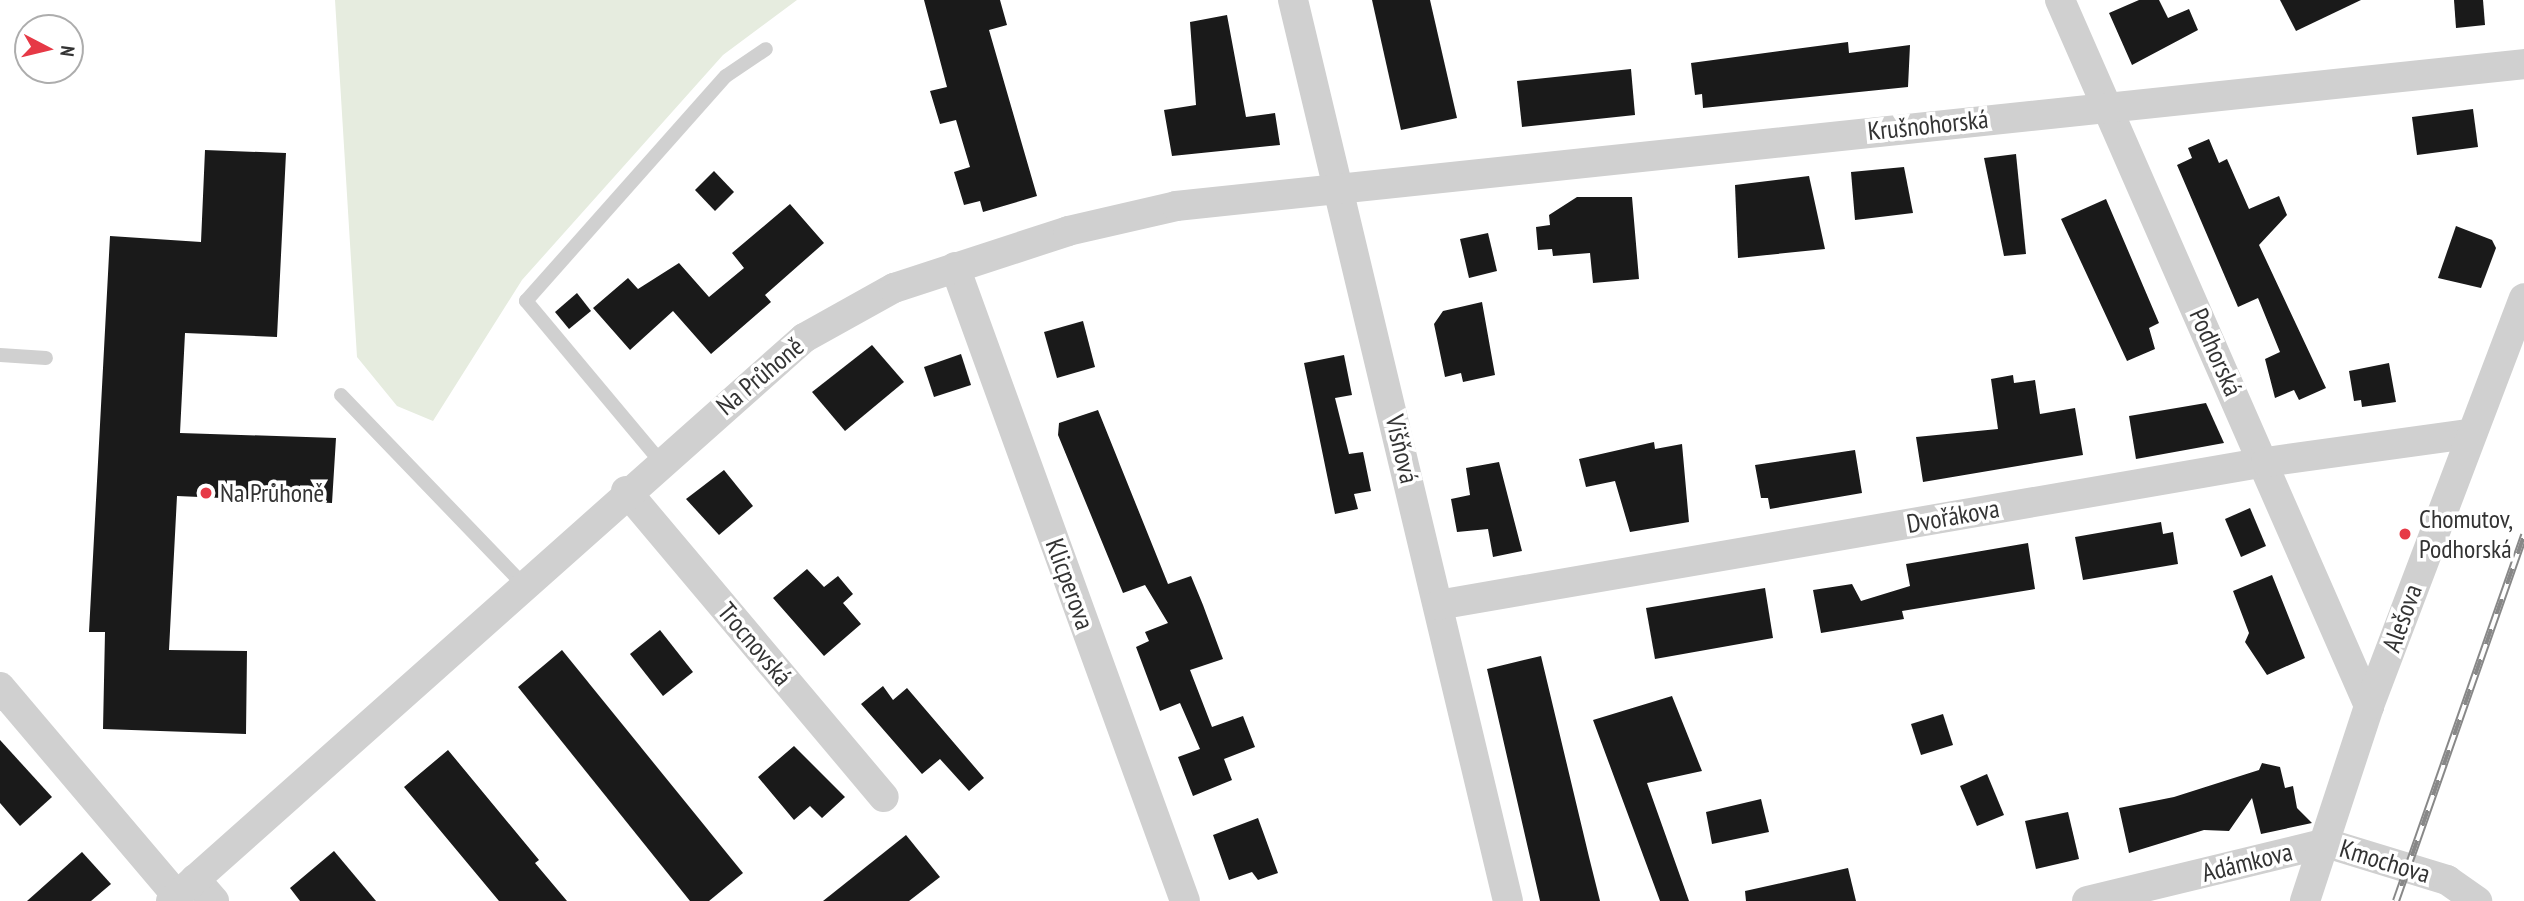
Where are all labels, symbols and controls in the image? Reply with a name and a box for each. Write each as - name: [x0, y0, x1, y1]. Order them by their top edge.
- north arrow: [14, 14, 84, 84]
- text: N: [55, 45, 80, 58]
- street label: Krušnohorská: [1866, 103, 1990, 147]
- street label: Podhorská: [2183, 303, 2249, 401]
- street label: Na Průhoně: [710, 331, 810, 421]
- street label: Višňová: [1379, 412, 1425, 486]
- place label: Na Průhoně: [220, 477, 324, 509]
- marker: Na Průhoně: [198, 485, 214, 501]
- street label: Dvořákova: [1904, 493, 2002, 539]
- place label: Chomutov, Podhorská: [2419, 503, 2513, 564]
- marker: Chomutov, Podhorská: [2397, 526, 2413, 542]
- street label: Klicperova: [1039, 534, 1101, 634]
- street label: Alešova: [2375, 580, 2429, 656]
- street label: Trocnovská: [711, 596, 799, 692]
- street label: Kmochova: [2336, 833, 2434, 889]
- street label: Adámkova: [2199, 836, 2295, 888]

